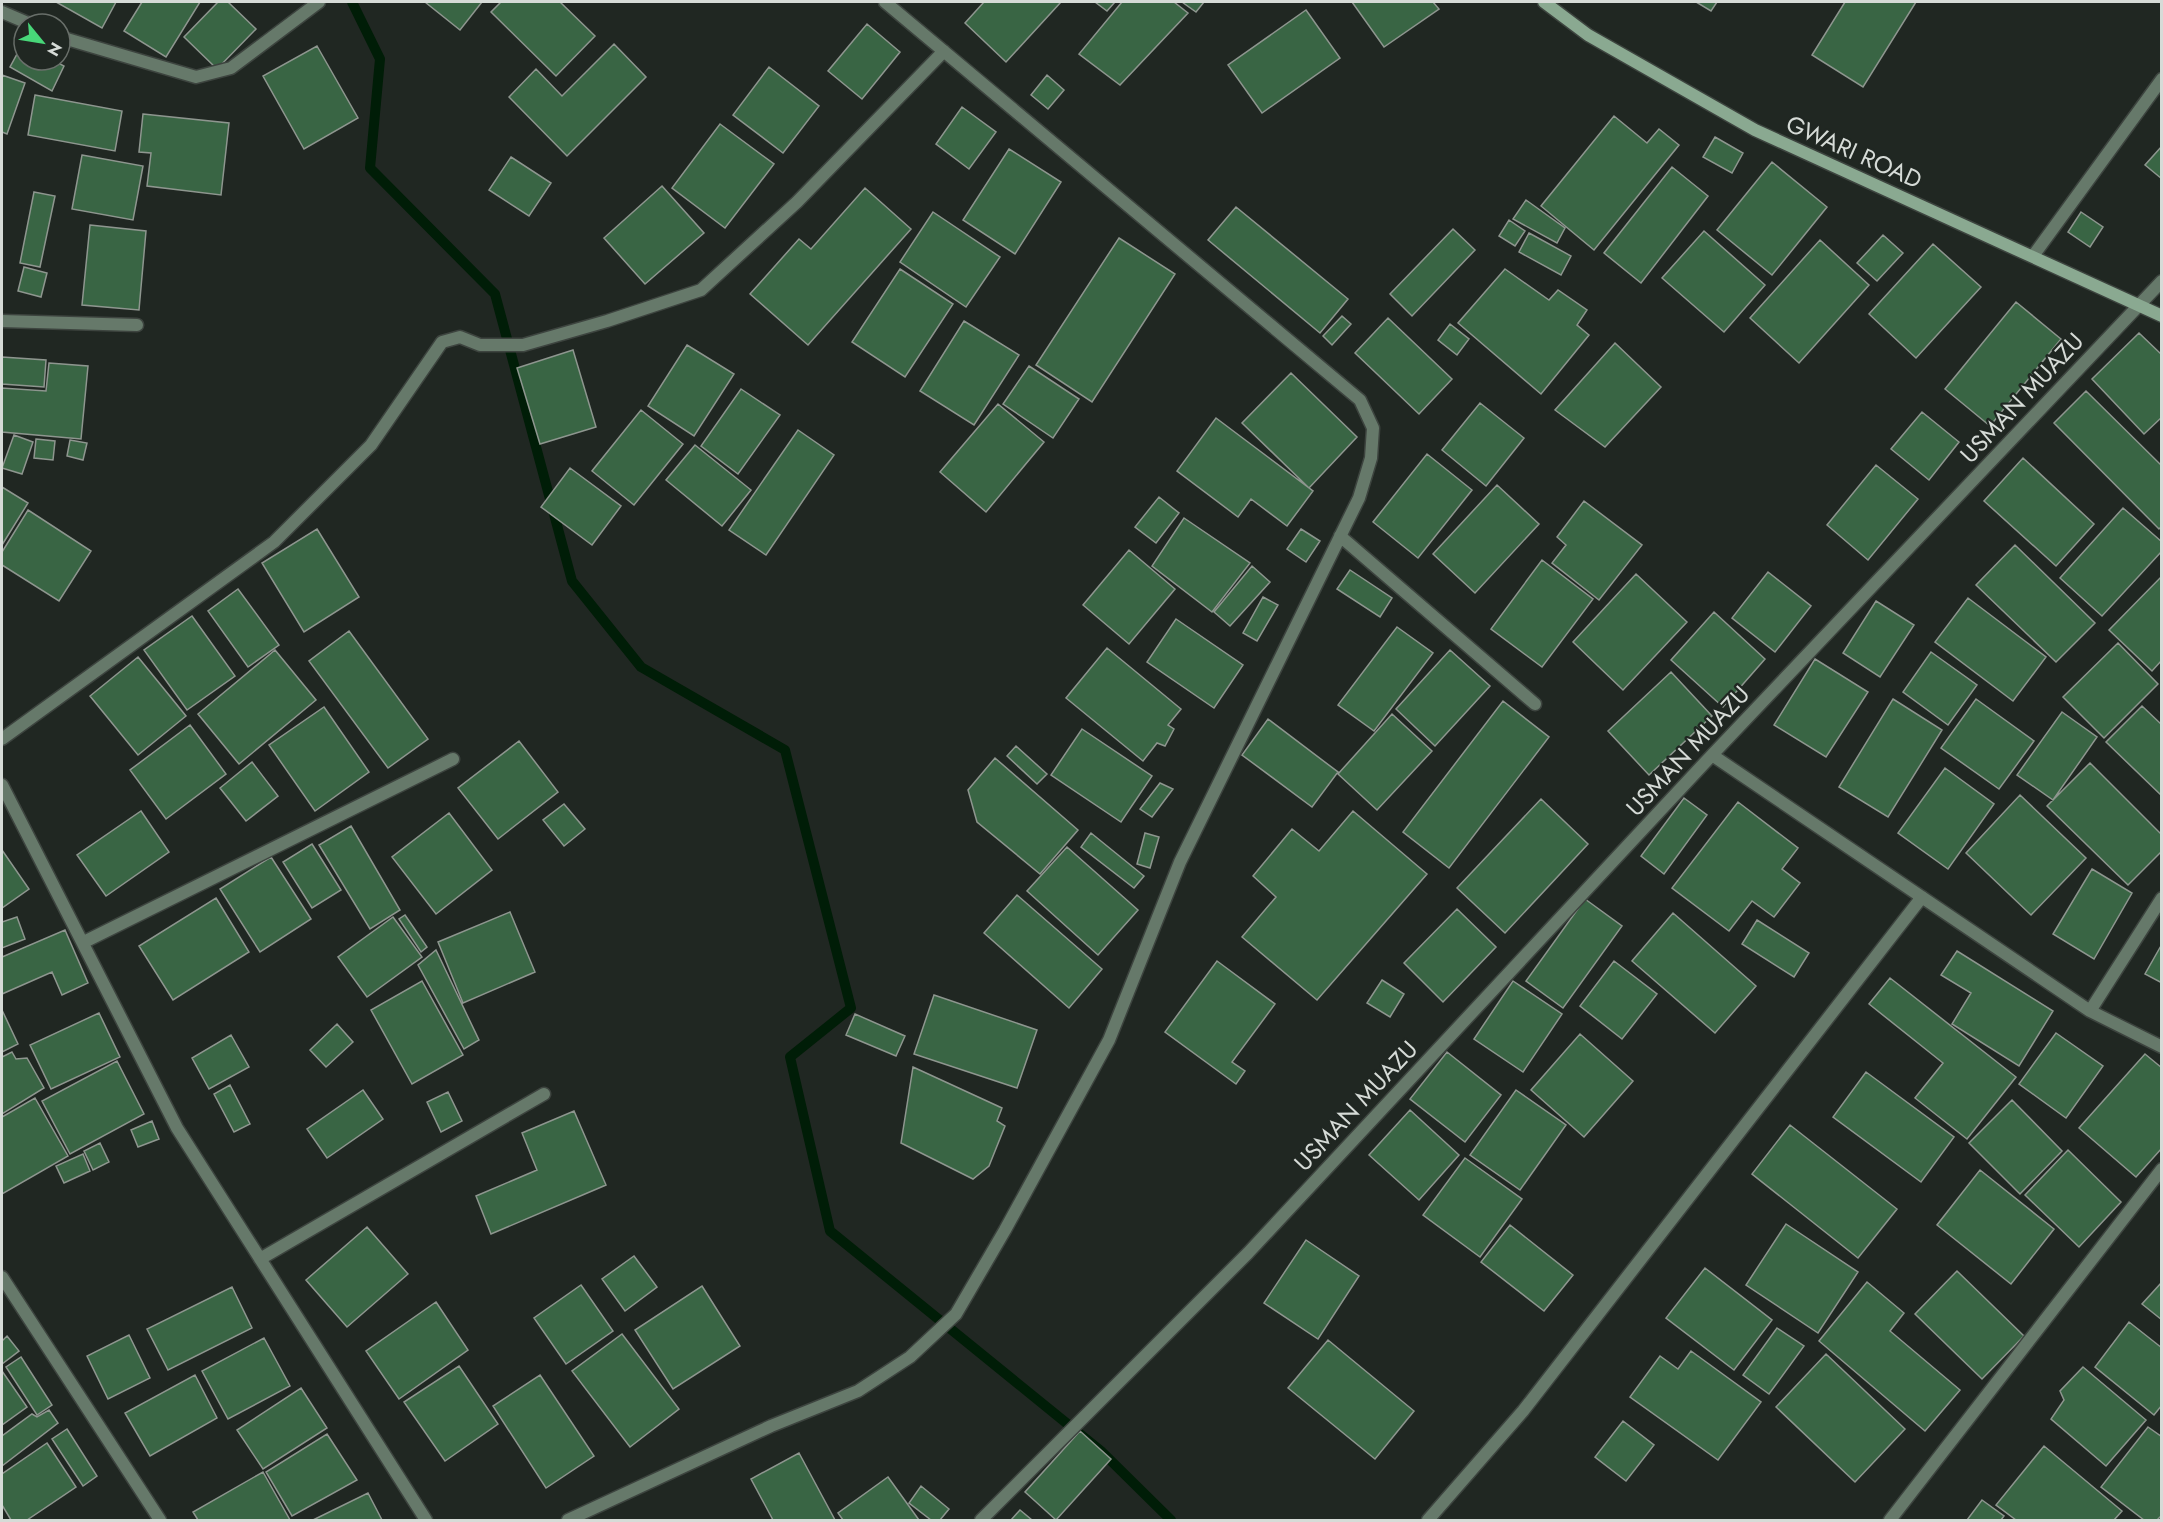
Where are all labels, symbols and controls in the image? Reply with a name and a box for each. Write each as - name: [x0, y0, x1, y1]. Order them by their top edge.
- north arrow: [12, 12, 72, 72]
- text: N: [41, 38, 68, 61]
- street label: GWARI ROAD: [1781, 106, 1928, 197]
- street label: USMAN MUAZU: [1952, 324, 2092, 471]
- street label: USMAN MUAZU: [1618, 677, 1758, 824]
- street label: USMAN MUAZU: [1286, 1032, 1426, 1179]

